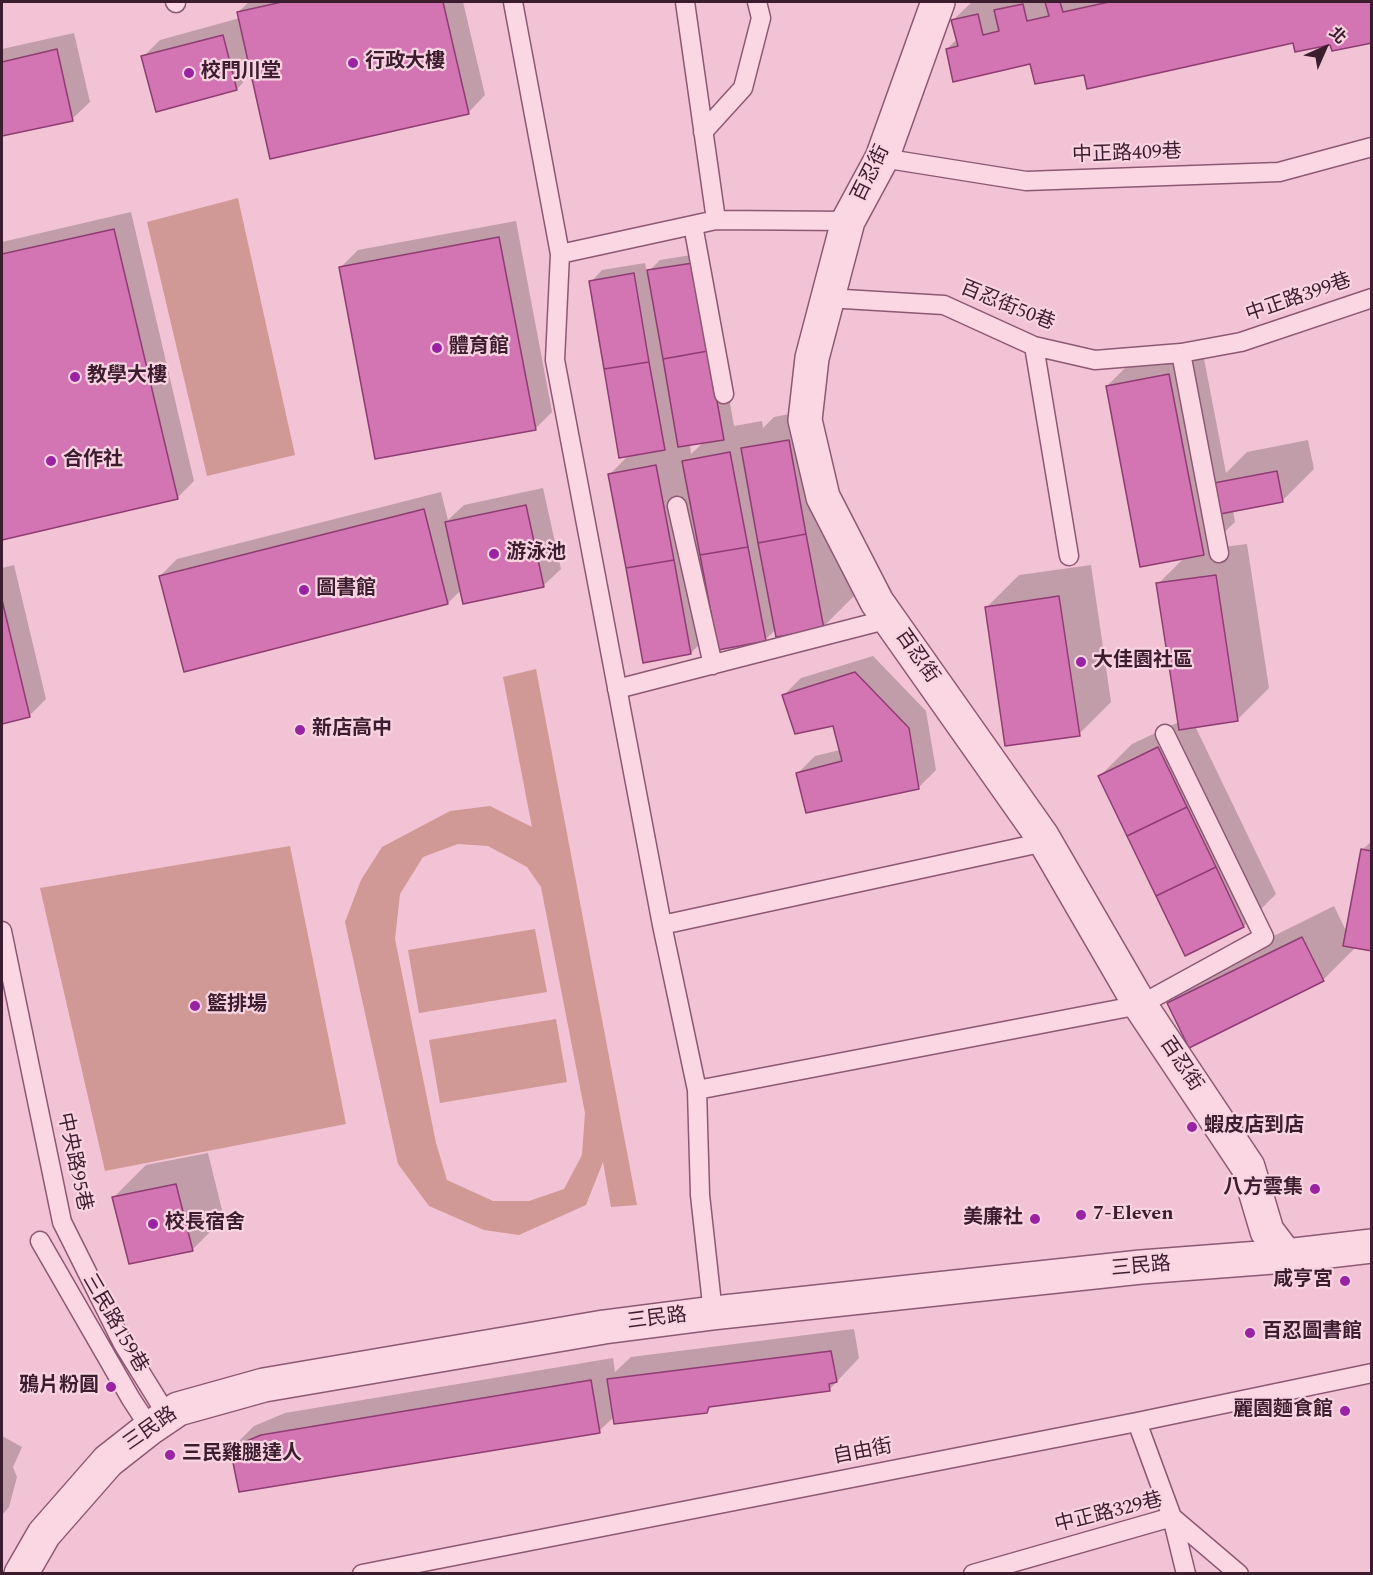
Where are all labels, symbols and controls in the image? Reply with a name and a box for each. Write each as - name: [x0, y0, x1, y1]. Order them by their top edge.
- north arrow: [1295, 18, 1355, 78]
- text: 北: [1324, 21, 1352, 49]
- place label: 行政大樓: [365, 51, 445, 75]
- marker: 行政大樓: [346, 56, 360, 70]
- place label: 校門川堂: [201, 61, 281, 85]
- marker: 校門川堂: [182, 66, 196, 80]
- street label: 中正路409巷: [1072, 141, 1182, 169]
- street label: 百忍街: [848, 142, 896, 206]
- street label: 中正路399巷: [1243, 270, 1355, 328]
- street label: 百忍街50巷: [956, 277, 1058, 337]
- place label: 體育館: [449, 336, 509, 360]
- marker: 體育館: [430, 341, 444, 355]
- place label: 教學大樓: [87, 365, 167, 389]
- marker: 教學大樓: [68, 370, 82, 384]
- place label: 合作社: [63, 449, 123, 473]
- marker: 合作社: [44, 454, 58, 468]
- place label: 游泳池: [506, 542, 566, 566]
- marker: 游泳池: [487, 547, 501, 561]
- place label: 圖書館: [316, 578, 376, 602]
- marker: 圖書館: [297, 583, 311, 597]
- street label: 百忍街: [889, 626, 943, 688]
- place label: 大佳園社區: [1093, 650, 1193, 674]
- marker: 大佳園社區: [1074, 655, 1088, 669]
- place label: 新店高中: [312, 718, 392, 742]
- marker: 新店高中: [293, 723, 307, 737]
- place label: 籃排場: [207, 994, 267, 1018]
- marker: 籃排場: [188, 999, 202, 1013]
- street label: 百忍街: [1153, 1033, 1207, 1097]
- street label: 中央路95巷: [51, 1111, 95, 1213]
- place label: 蝦皮店到店: [1204, 1115, 1304, 1139]
- marker: 蝦皮店到店: [1185, 1120, 1199, 1134]
- place label: 八方雲集: [1223, 1177, 1303, 1201]
- marker: 八方雲集: [1308, 1182, 1322, 1196]
- place label: 7-Eleven: [1093, 1203, 1174, 1227]
- place label: 美廉社: [963, 1207, 1023, 1231]
- marker: 7-Eleven: [1074, 1208, 1088, 1222]
- place label: 校長宿舍: [165, 1212, 245, 1236]
- marker: 美廉社: [1028, 1212, 1042, 1226]
- marker: 校長宿舍: [146, 1217, 160, 1231]
- street label: 三民路: [1110, 1253, 1172, 1283]
- place label: 咸亨宮: [1273, 1269, 1333, 1293]
- street label: 三民路159巷: [76, 1270, 152, 1378]
- marker: 咸亨宮: [1338, 1274, 1352, 1288]
- street label: 三民路: [626, 1304, 688, 1336]
- place label: 百忍圖書館: [1262, 1321, 1362, 1345]
- marker: 百忍圖書館: [1243, 1326, 1257, 1340]
- place label: 鴉片粉圓: [19, 1375, 99, 1399]
- marker: 鴉片粉圓: [104, 1380, 118, 1394]
- place label: 麗園麵食館: [1233, 1399, 1333, 1423]
- street label: 三民路: [120, 1403, 182, 1457]
- marker: 麗園麵食館: [1338, 1404, 1352, 1418]
- street label: 自由街: [831, 1435, 895, 1471]
- place label: 三民雞腿達人: [182, 1443, 302, 1467]
- marker: 三民雞腿達人: [163, 1448, 177, 1462]
- street label: 中正路329巷: [1053, 1489, 1165, 1539]

